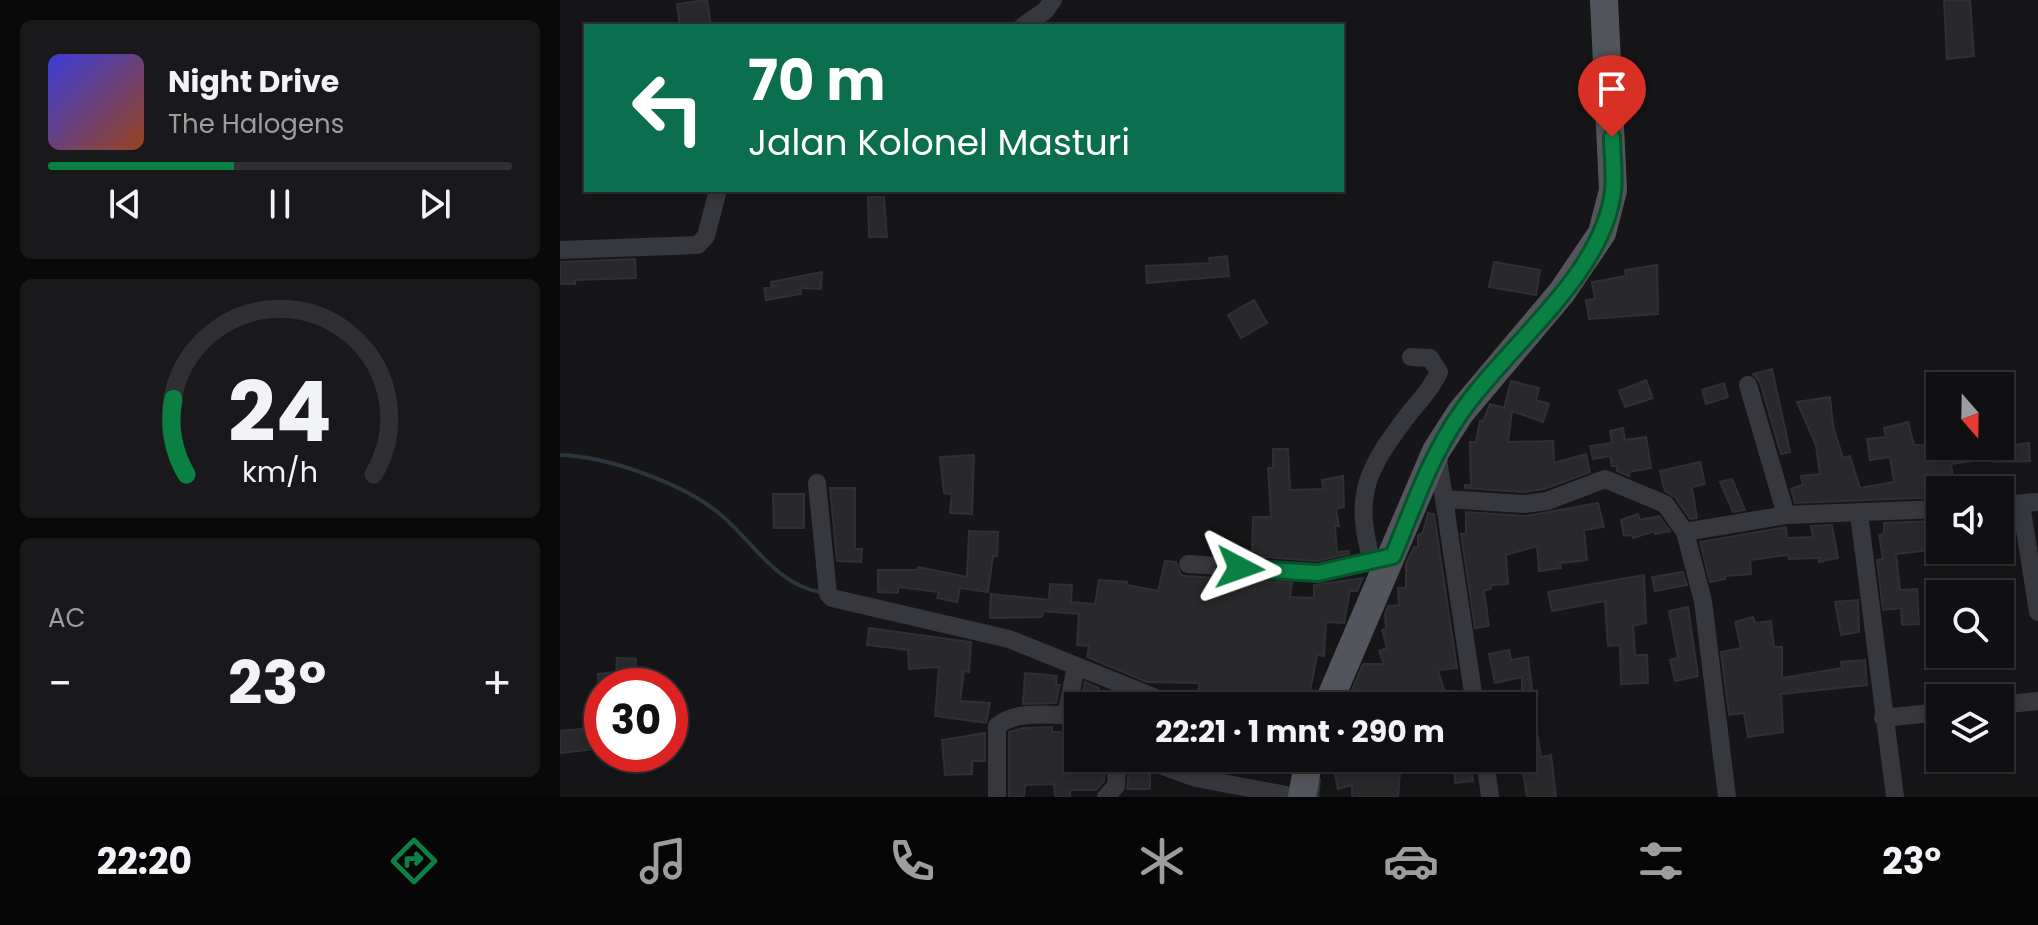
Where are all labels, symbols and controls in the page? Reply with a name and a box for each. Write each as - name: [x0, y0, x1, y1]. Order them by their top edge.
- text: 70 m: [748, 41, 886, 120]
- pin: [1578, 55, 1646, 137]
- icon: left: [616, 56, 720, 160]
- text: Night Drive: [168, 60, 339, 103]
- icon: arrive: [1590, 67, 1634, 111]
- text: The Halogens: [168, 106, 344, 142]
- text: Jalan Kolonel Masturi: [748, 117, 1130, 168]
- icon: previous: [103, 182, 147, 226]
- icon: pause: [258, 182, 302, 226]
- icon: next: [413, 182, 457, 226]
- text: 24: [228, 353, 332, 469]
- north arrow: [1926, 372, 2014, 460]
- map controls: [1926, 372, 2014, 772]
- text: km/h: [242, 452, 318, 492]
- button: sound: [1926, 476, 2014, 564]
- position arrow: [1198, 526, 1282, 610]
- button: search: [1926, 580, 2014, 668]
- text: AC: [48, 600, 86, 636]
- text: 23°: [228, 641, 326, 725]
- text: −: [48, 653, 72, 714]
- text: +: [482, 653, 512, 714]
- speed limit sign: 30: [584, 668, 688, 772]
- button: layers: [1926, 684, 2014, 772]
- text: 22:21 · 1 mnt · 290 m: [1155, 710, 1445, 753]
- icon: directions: [386, 833, 442, 889]
- icon: music: [635, 833, 691, 889]
- icon: phone: [884, 833, 940, 889]
- icon: climate: [1134, 833, 1190, 889]
- icon: car: [1383, 833, 1439, 889]
- icon: filters: [1633, 833, 1689, 889]
- text: 22:20: [97, 836, 192, 887]
- text: 23°: [1882, 836, 1941, 887]

